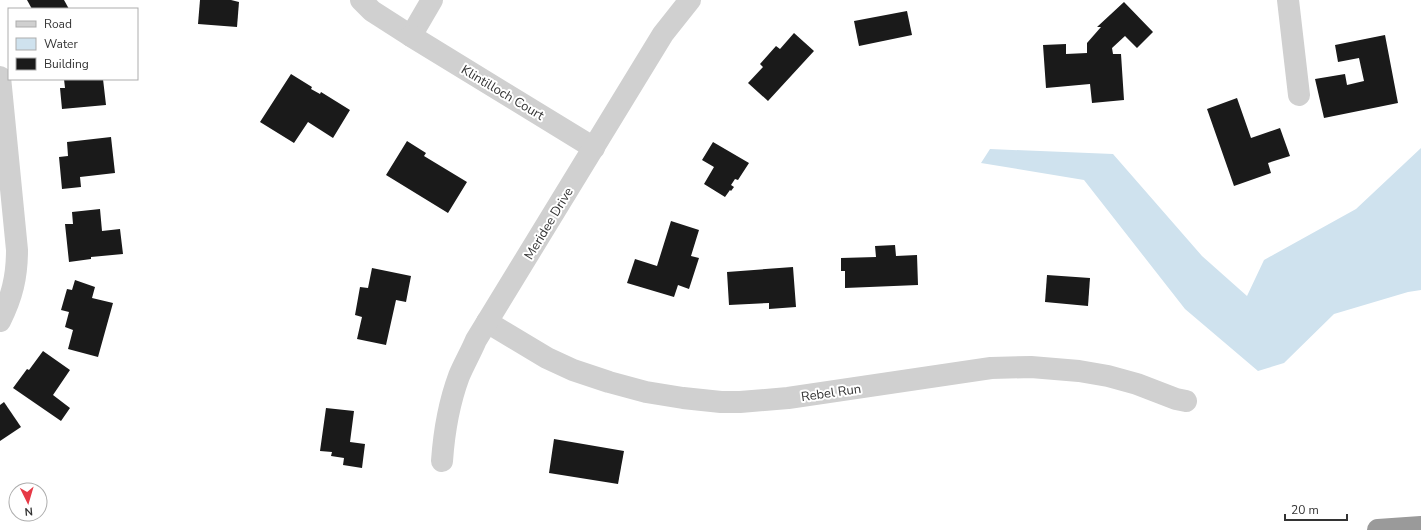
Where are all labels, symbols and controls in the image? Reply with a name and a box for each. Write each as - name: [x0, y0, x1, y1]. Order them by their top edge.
- legend: [8, 8, 138, 80]
- text: Road: [44, 16, 72, 32]
- text: Water: [44, 36, 78, 52]
- text: Building: [44, 56, 89, 72]
- street label: Klintilloch Court: [458, 61, 548, 125]
- street label: Meridee Drive: [520, 184, 578, 263]
- street label: Rebel Run: [800, 380, 862, 406]
- north arrow: [8, 482, 48, 522]
- scale bar: [1285, 496, 1347, 522]
- text: 20 m: [1291, 502, 1319, 518]
- text: N: [24, 504, 34, 519]

